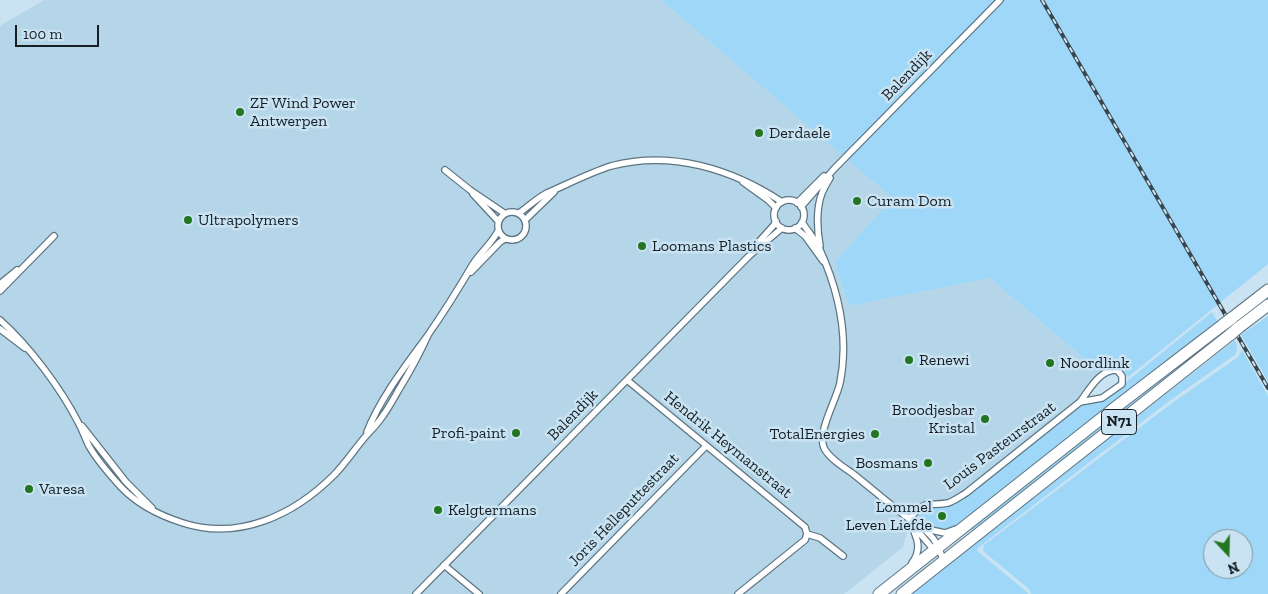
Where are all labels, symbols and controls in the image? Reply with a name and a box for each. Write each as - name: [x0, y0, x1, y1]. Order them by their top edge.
- scale bar: [18, 15, 101, 47]
- text: 100 m: [23, 25, 62, 43]
- street label: Balendijk: [878, 45, 936, 105]
- place label: ZF Wind Power Antwerpen: [250, 93, 356, 131]
- marker: ZF Wind Power Antwerpen: [234, 106, 246, 118]
- place label: Derdaele: [769, 123, 830, 143]
- marker: Derdaele: [753, 127, 765, 139]
- place label: Curam Dom: [867, 191, 951, 211]
- marker: Curam Dom: [851, 195, 863, 207]
- place label: Ultrapolymers: [198, 210, 298, 230]
- marker: Ultrapolymers: [182, 214, 194, 226]
- place label: Loomans Plastics: [652, 236, 771, 256]
- marker: Loomans Plastics: [636, 240, 648, 252]
- place label: Renewi: [919, 350, 969, 370]
- place label: Noordlink: [1060, 353, 1130, 373]
- marker: Renewi: [903, 354, 915, 366]
- marker: Noordlink: [1044, 357, 1056, 369]
- street label: Balendijk: [544, 385, 602, 445]
- street label: Hendrik Heymanstraat: [660, 387, 796, 503]
- street label: Louis Pasteurstraat: [940, 398, 1060, 494]
- place label: Broodjesbar Kristal: [892, 400, 975, 438]
- road number: N71: [1102, 410, 1136, 434]
- marker: Broodjesbar Kristal: [979, 413, 991, 425]
- place label: Profi-paint: [432, 423, 506, 443]
- place label: TotalEnergies: [769, 424, 865, 444]
- marker: Profi-paint: [510, 427, 522, 439]
- marker: TotalEnergies: [869, 428, 881, 440]
- street label: Joris Helleputtestraat: [565, 449, 683, 571]
- place label: Bosmans: [855, 453, 918, 473]
- marker: Bosmans: [922, 457, 934, 469]
- place label: Varesa: [39, 479, 85, 499]
- marker: Varesa: [23, 483, 35, 495]
- place label: Lommel Leven Liefde: [846, 497, 932, 535]
- place label: Kelgtermans: [448, 500, 536, 520]
- marker: Kelgtermans: [432, 504, 444, 516]
- marker: Lommel Leven Liefde: [936, 510, 948, 522]
- north arrow: [1203, 529, 1253, 579]
- text: N: [1225, 558, 1241, 577]

